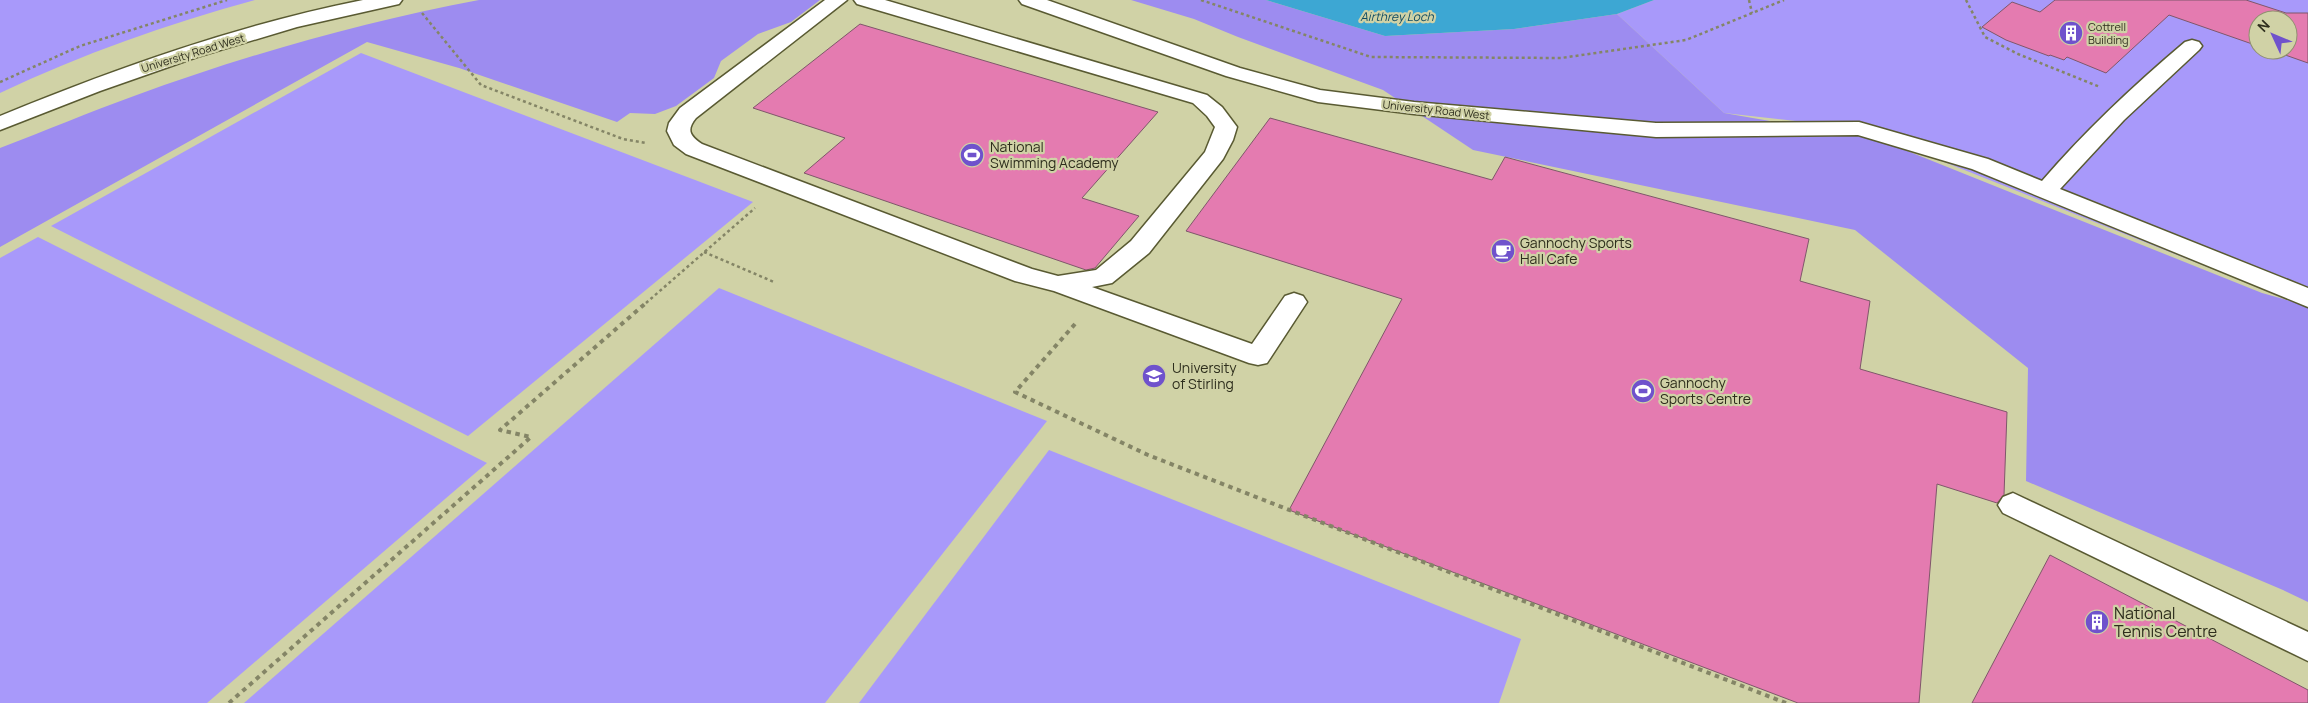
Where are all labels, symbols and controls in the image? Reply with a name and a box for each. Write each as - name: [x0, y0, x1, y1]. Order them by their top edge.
- water label: Airthrey Loch: [1360, 8, 1435, 25]
- north arrow: [2248, 10, 2298, 60]
- text: N: [2253, 15, 2274, 36]
- place label: Cottrell Building: [2088, 19, 2129, 47]
- building icon: Cottrell Building: [2058, 20, 2084, 46]
- street label: University Road West: [139, 30, 246, 75]
- street label: University Road West: [1382, 96, 1490, 123]
- place label: National Swimming Academy: [990, 137, 1119, 172]
- sports icon: National Swimming Academy: [959, 142, 985, 168]
- place label: Gannochy Sports Hall Cafe: [1520, 233, 1632, 268]
- cafe icon: Gannochy Sports Hall Cafe: [1490, 238, 1516, 264]
- place label: University of Stirling: [1172, 358, 1237, 393]
- school or university icon: University of Stirling: [1141, 363, 1167, 389]
- place label: Gannochy Sports Centre: [1660, 373, 1751, 408]
- sports icon: Gannochy Sports Centre: [1630, 378, 1656, 404]
- place label: National Tennis Centre: [2114, 602, 2217, 642]
- building icon: National Tennis Centre: [2084, 609, 2110, 635]

